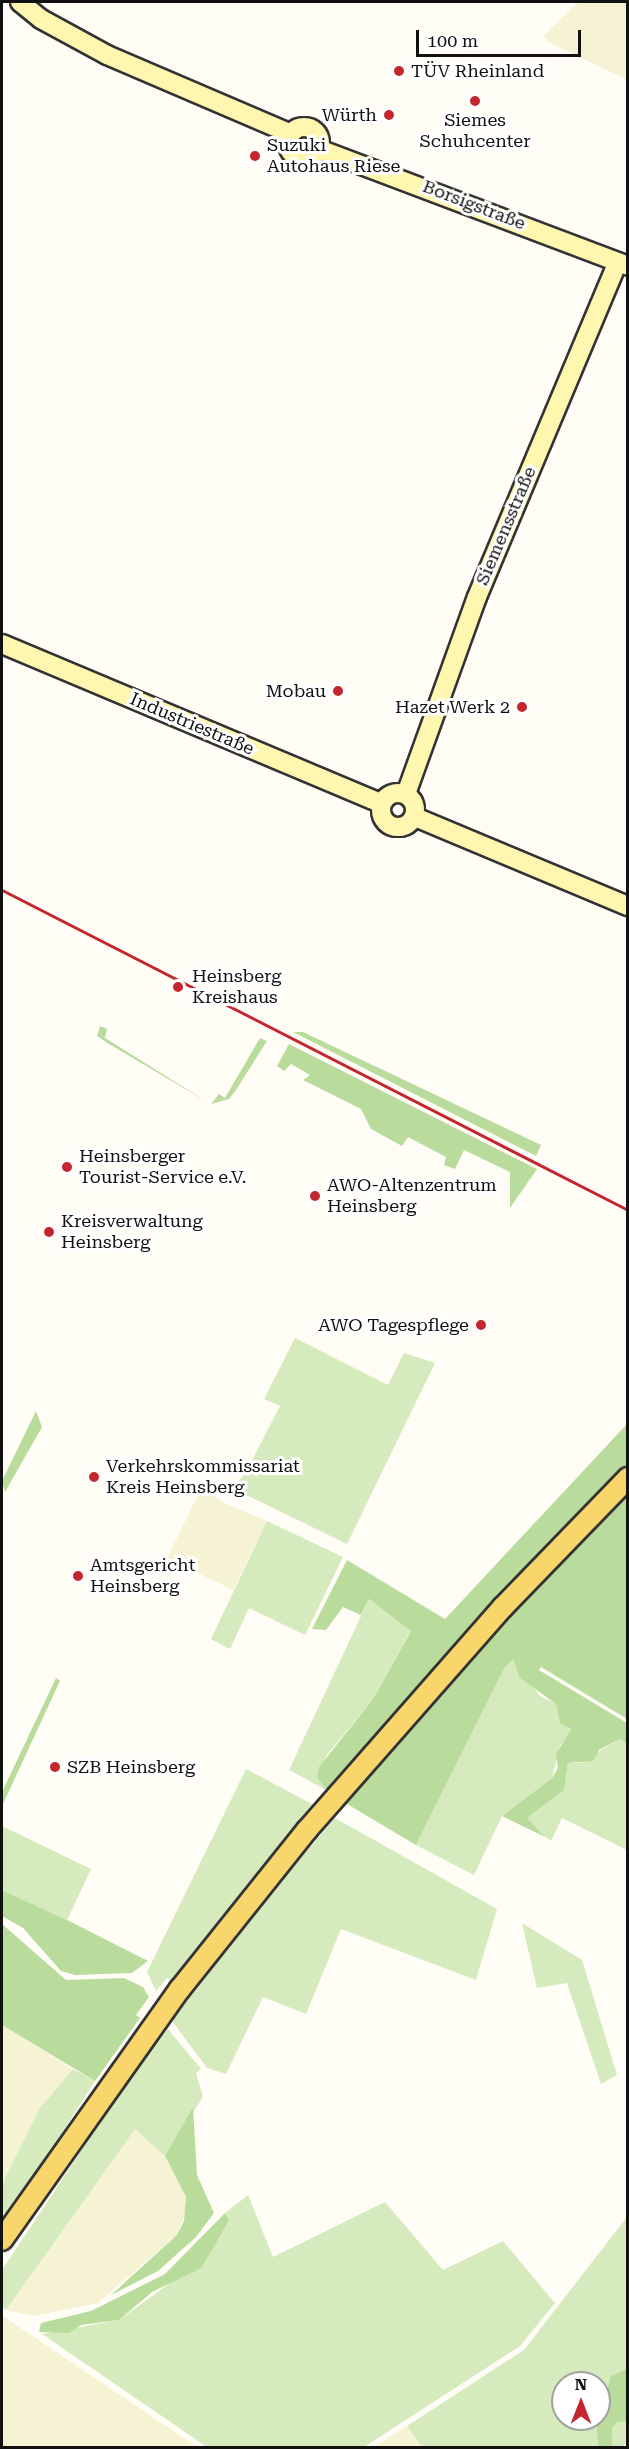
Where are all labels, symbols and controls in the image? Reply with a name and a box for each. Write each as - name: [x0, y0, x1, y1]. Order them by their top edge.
- scale bar: [419, 18, 584, 56]
- text: 100 m: [427, 30, 478, 51]
- place label: TÜV Rheinland: [411, 60, 544, 82]
- marker: TÜV Rheinland: [392, 64, 406, 78]
- marker: Siemes Schuhcenter: [468, 94, 482, 108]
- place label: Würth: [322, 104, 377, 126]
- marker: Würth: [382, 108, 396, 122]
- place label: Siemes Schuhcenter: [419, 110, 531, 152]
- place label: Suzuki Autohaus Riese: [267, 135, 400, 178]
- marker: Suzuki Autohaus Riese: [248, 149, 262, 163]
- street label: Borsigstraße: [420, 176, 528, 234]
- street label: Siemensstraße: [471, 464, 541, 588]
- place label: Mobau: [266, 680, 326, 702]
- marker: Mobau: [331, 684, 345, 698]
- street label: Industriestraße: [127, 688, 257, 760]
- place label: Hazet Werk 2: [395, 696, 510, 718]
- marker: Hazet Werk 2: [515, 700, 529, 714]
- place label: Heinsberg Kreishaus: [192, 966, 281, 1008]
- marker: Heinsberg Kreishaus: [169, 978, 187, 996]
- place label: Heinsberger Tourist-Service e.V.: [79, 1146, 246, 1188]
- marker: Heinsberger Tourist-Service e.V.: [60, 1160, 74, 1174]
- place label: AWO-Altenzentrum Heinsberg: [327, 1175, 497, 1218]
- marker: AWO-Altenzentrum Heinsberg: [308, 1189, 322, 1203]
- place label: Kreisverwaltung Heinsberg: [61, 1211, 203, 1254]
- marker: Kreisverwaltung Heinsberg: [42, 1225, 56, 1239]
- place label: AWO Tagespflege: [318, 1314, 469, 1336]
- marker: AWO Tagespflege: [474, 1318, 488, 1332]
- place label: Verkehrskommissariat Kreis Heinsberg: [106, 1456, 300, 1498]
- marker: Verkehrskommissariat Kreis Heinsberg: [87, 1470, 101, 1484]
- place label: Amtsgericht Heinsberg: [90, 1555, 195, 1598]
- marker: Amtsgericht Heinsberg: [71, 1569, 85, 1583]
- place label: SZB Heinsberg: [67, 1756, 195, 1778]
- marker: SZB Heinsberg: [48, 1760, 62, 1774]
- north arrow: [551, 2371, 611, 2431]
- text: N: [575, 2375, 587, 2394]

